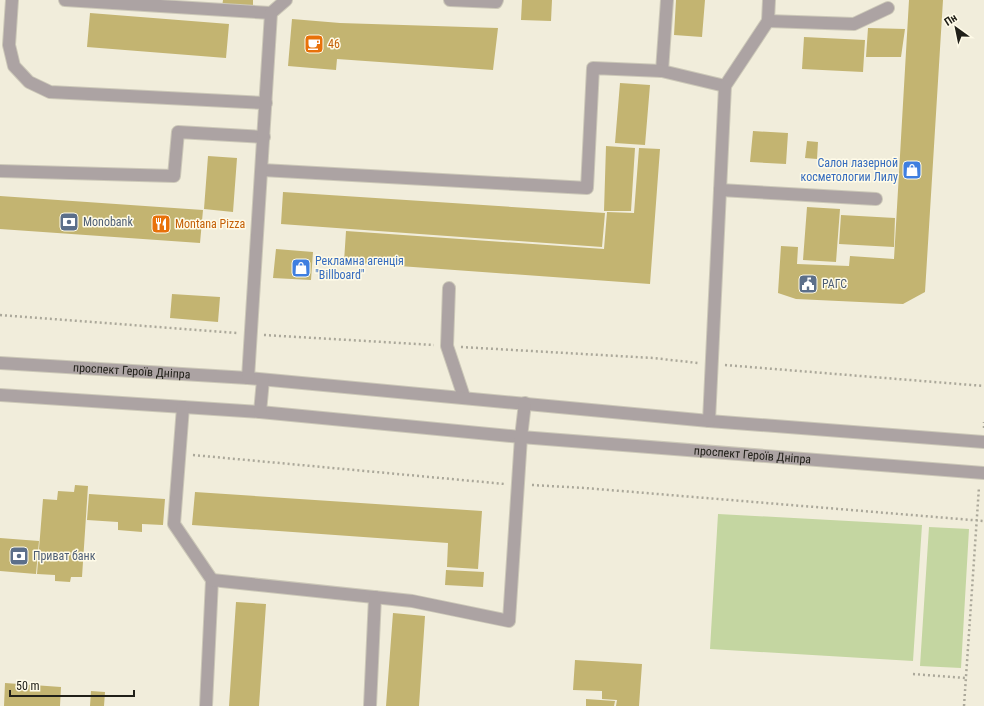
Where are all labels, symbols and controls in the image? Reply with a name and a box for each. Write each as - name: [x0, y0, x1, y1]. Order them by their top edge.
- north arrow: [936, 8, 976, 48]
- text: Пн: [942, 11, 960, 29]
- cafe icon: 46: [303, 33, 325, 55]
- place label: 46: [328, 37, 340, 51]
- place label: Салон лазерной косметологии Лилу: [800, 156, 898, 184]
- shop icon: Салон лазерной косметологии Лилу: [901, 159, 923, 181]
- bank icon: Monobank: [58, 211, 80, 233]
- restaurant icon: Montana Pizza: [150, 213, 172, 235]
- place label: Monobank: [83, 215, 133, 229]
- place label: Montana Pizza: [175, 217, 245, 231]
- place label: Рекламна агенція "Billboard": [315, 254, 404, 282]
- shop icon: Рекламна агенція "Billboard": [290, 257, 312, 279]
- public building icon: РАГС: [797, 273, 819, 295]
- place label: РАГС: [822, 277, 847, 291]
- street label: проспект Героїв Дніпра: [73, 360, 191, 382]
- street label: проспект Героїв Дніпра: [693, 443, 812, 467]
- bank icon: Приват банк: [8, 545, 30, 567]
- place label: Приват банк: [33, 549, 96, 563]
- scale bar: [10, 672, 134, 698]
- text: 50 m: [16, 679, 40, 693]

